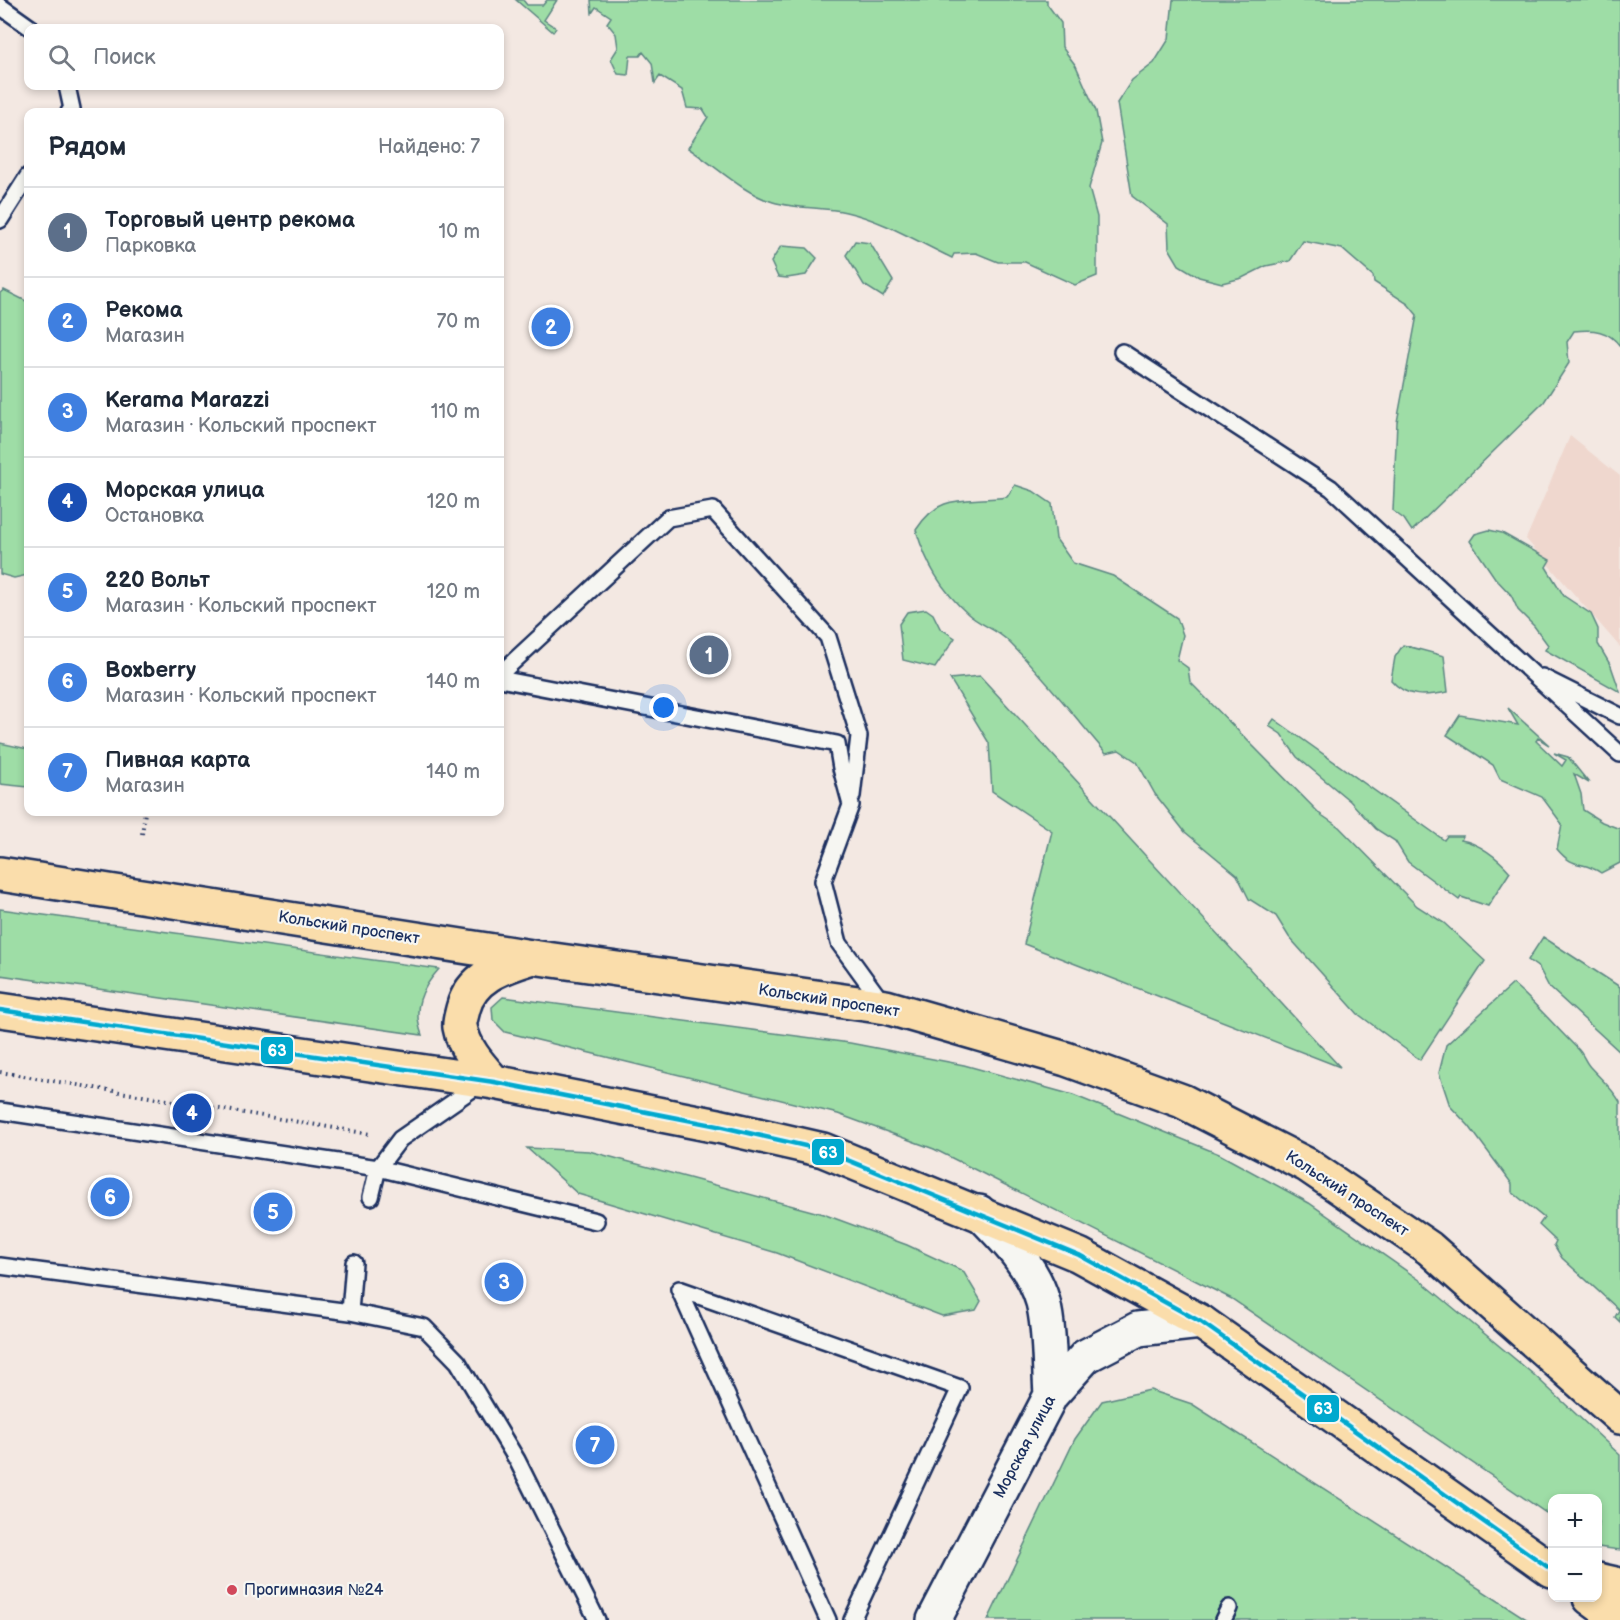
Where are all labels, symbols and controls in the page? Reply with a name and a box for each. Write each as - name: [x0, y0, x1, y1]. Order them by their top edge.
- search box: [24, 24, 504, 90]
- icon: search: [45, 41, 78, 74]
- text: Поиск: [93, 44, 156, 71]
- text: Рядом: [48, 132, 126, 163]
- text: Найдено: 7: [378, 135, 480, 159]
- text: Торговый центр рекома: [105, 207, 355, 234]
- text: 1: [63, 220, 72, 244]
- text: 10 m: [439, 220, 480, 244]
- text: Парковка: [105, 234, 196, 258]
- text: Рекома: [105, 297, 183, 324]
- pin: 2: [532, 304, 570, 350]
- text: 2: [62, 310, 73, 334]
- text: 70 m: [436, 310, 480, 334]
- text: Магазин: [105, 324, 185, 348]
- text: Kerama Marazzi: [105, 387, 269, 414]
- text: 3: [62, 400, 73, 424]
- text: 110 m: [431, 400, 480, 424]
- text: Магазин · Кольский проспект: [105, 414, 376, 438]
- text: Морская улица: [105, 477, 264, 504]
- text: 4: [62, 490, 73, 514]
- text: 120 m: [427, 490, 480, 514]
- text: Остановка: [105, 504, 204, 528]
- text: 220 Вольт: [105, 567, 210, 594]
- text: 5: [62, 580, 73, 604]
- text: 120 m: [427, 580, 480, 604]
- text: Магазин · Кольский проспект: [105, 594, 376, 618]
- pin: 1: [690, 632, 728, 678]
- text: Boxberry: [105, 657, 196, 684]
- text: 6: [61, 670, 74, 694]
- text: 140 m: [426, 670, 480, 694]
- text: Магазин · Кольский проспект: [105, 684, 376, 708]
- your location: [649, 693, 678, 722]
- text: Пивная карта: [105, 747, 250, 774]
- text: 7: [62, 760, 73, 784]
- text: 140 m: [426, 760, 480, 784]
- text: Магазин: [105, 774, 185, 798]
- street label: Кольский проспект: [277, 907, 422, 949]
- street label: Кольский проспект: [757, 980, 902, 1022]
- line badge: 63: [260, 1036, 294, 1065]
- text: 63: [267, 1042, 287, 1061]
- pin: 4: [172, 1090, 212, 1136]
- line badge: 63: [811, 1138, 845, 1166]
- text: 63: [818, 1144, 838, 1163]
- street label: Кольский проспект: [1282, 1147, 1413, 1241]
- pin: 6: [90, 1174, 130, 1220]
- pin: 5: [254, 1190, 292, 1234]
- pin: 3: [484, 1260, 524, 1304]
- street label: Морская улица: [990, 1392, 1060, 1502]
- line badge: 63: [1306, 1394, 1340, 1423]
- text: 63: [1313, 1400, 1333, 1419]
- pin: 7: [576, 1422, 614, 1468]
- map controls: [1548, 1494, 1602, 1602]
- button: +: [1548, 1494, 1602, 1548]
- button: −: [1548, 1548, 1602, 1602]
- place label: Прогимназия №24: [244, 1581, 384, 1600]
- marker: Прогимназия №24: [225, 1583, 239, 1597]

